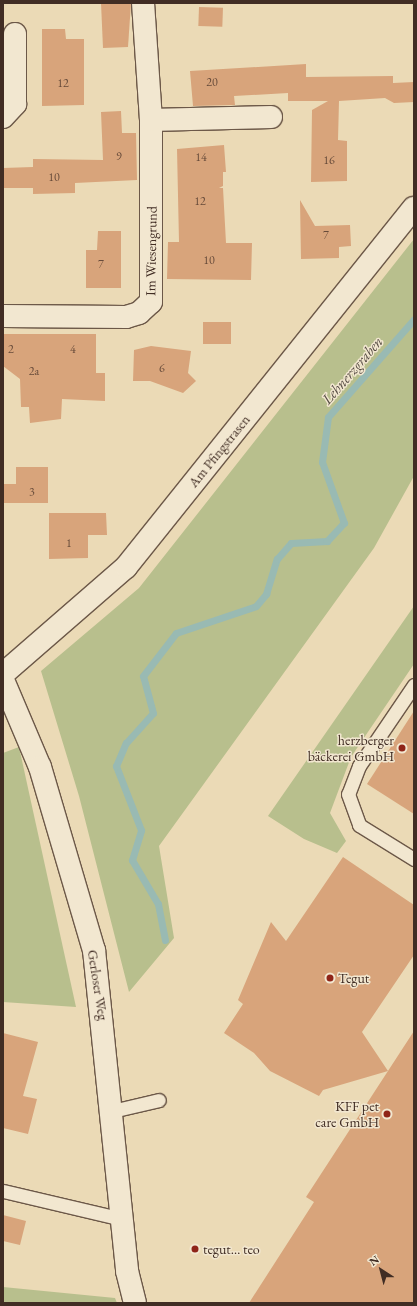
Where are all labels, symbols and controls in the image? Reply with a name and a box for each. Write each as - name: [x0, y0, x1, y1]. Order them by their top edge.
- house number: 20: [206, 76, 218, 90]
- house number: 12: [57, 77, 69, 91]
- house number: 9: [116, 150, 122, 164]
- house number: 14: [195, 151, 207, 165]
- house number: 16: [323, 154, 335, 168]
- house number: 10: [48, 171, 60, 185]
- house number: 12: [194, 195, 206, 209]
- street label: Im Wiesengrund: [142, 206, 160, 296]
- house number: 7: [323, 229, 329, 243]
- house number: 10: [203, 254, 215, 268]
- house number: 7: [98, 258, 104, 272]
- water label: Lehnerzgraben: [318, 332, 386, 408]
- house number: 2: [8, 343, 14, 357]
- house number: 4: [70, 343, 76, 357]
- house number: 6: [159, 362, 165, 376]
- house number: 2a: [29, 365, 39, 379]
- street label: Am Pfingstrasen: [185, 411, 253, 491]
- house number: 3: [29, 486, 35, 500]
- house number: 1: [66, 537, 72, 551]
- place label: herzberger bäckerei GmbH: [308, 732, 394, 764]
- marker: herzberger bäckerei GmbH: [397, 743, 407, 753]
- street label: Gerloser Weg: [84, 949, 112, 1021]
- place label: Tegut: [338, 970, 369, 986]
- marker: Tegut: [325, 973, 335, 983]
- place label: KFF pet care GmbH: [315, 1098, 379, 1130]
- marker: KFF pet care GmbH: [382, 1109, 392, 1119]
- place label: tegut… teo: [203, 1241, 260, 1257]
- marker: tegut… teo: [190, 1244, 200, 1254]
- north arrow: [361, 1250, 401, 1290]
- text: N: [366, 1252, 382, 1269]

